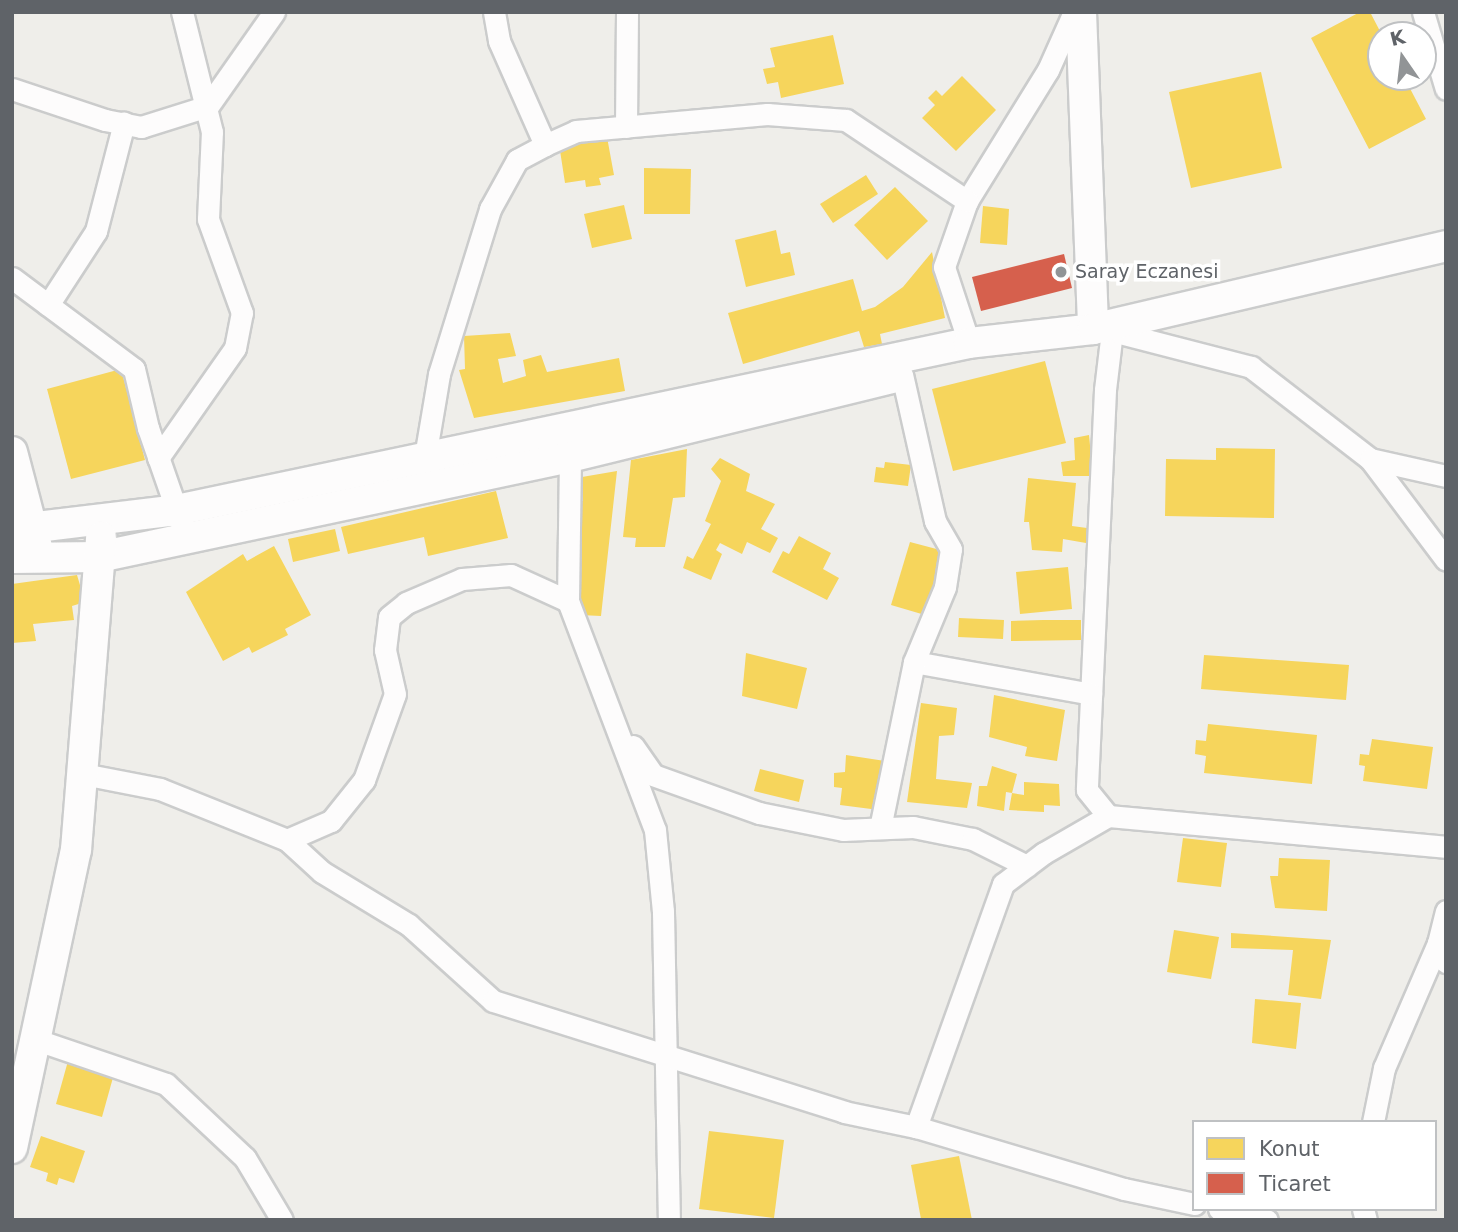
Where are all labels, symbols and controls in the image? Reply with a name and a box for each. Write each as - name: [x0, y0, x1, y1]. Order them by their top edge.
- north arrow: [1367, 21, 1437, 91]
- text: K: [1388, 25, 1407, 50]
- place label: Saray Eczanesi: [1075, 261, 1218, 283]
- marker: Saray Eczanesi: [1053, 264, 1069, 280]
- legend: [1192, 1120, 1437, 1211]
- text: Konut: [1259, 1137, 1319, 1161]
- text: Ticaret: [1259, 1172, 1331, 1196]

